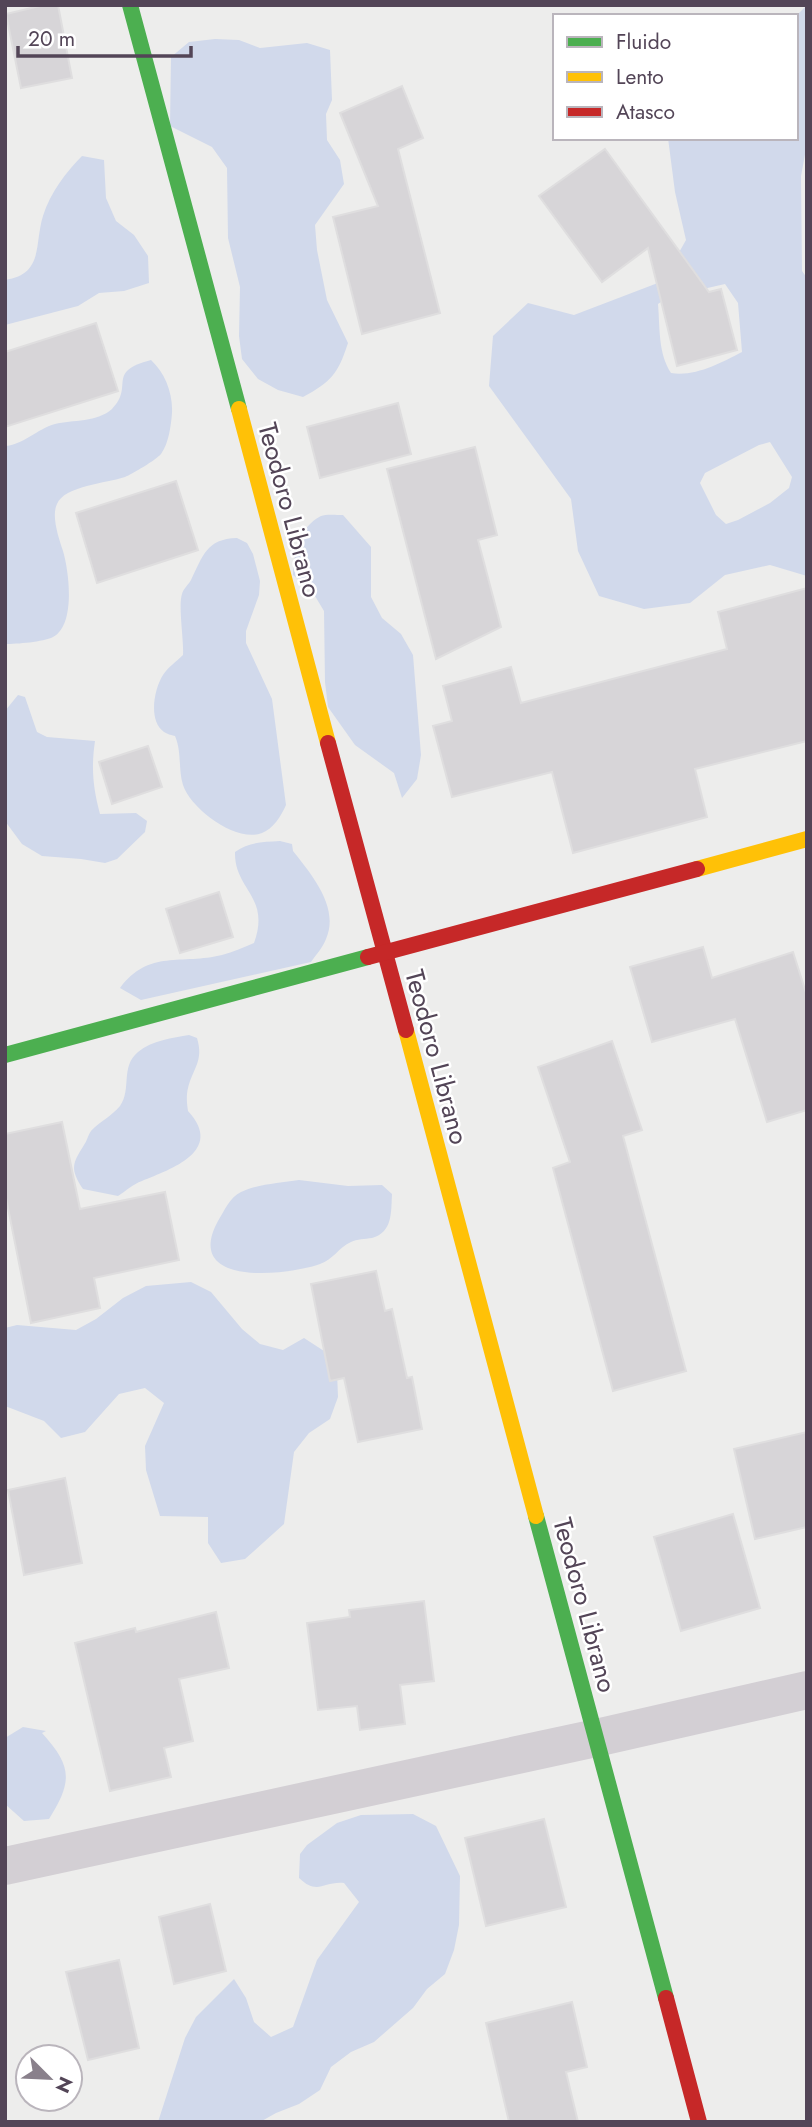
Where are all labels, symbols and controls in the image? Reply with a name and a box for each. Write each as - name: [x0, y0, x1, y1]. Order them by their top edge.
- scale bar: [18, 14, 191, 58]
- legend: [553, 14, 798, 140]
- text: 20 m: [28, 24, 75, 54]
- text: Fluido: [616, 27, 671, 57]
- text: Lento: [616, 62, 664, 92]
- text: Atasco: [616, 97, 675, 127]
- street label: Teodoro Librano: [248, 419, 332, 601]
- street label: Teodoro Librano: [395, 966, 479, 1148]
- street label: Teodoro Librano: [543, 1514, 627, 1696]
- north arrow: [14, 2043, 84, 2113]
- text: N: [49, 2072, 79, 2097]

